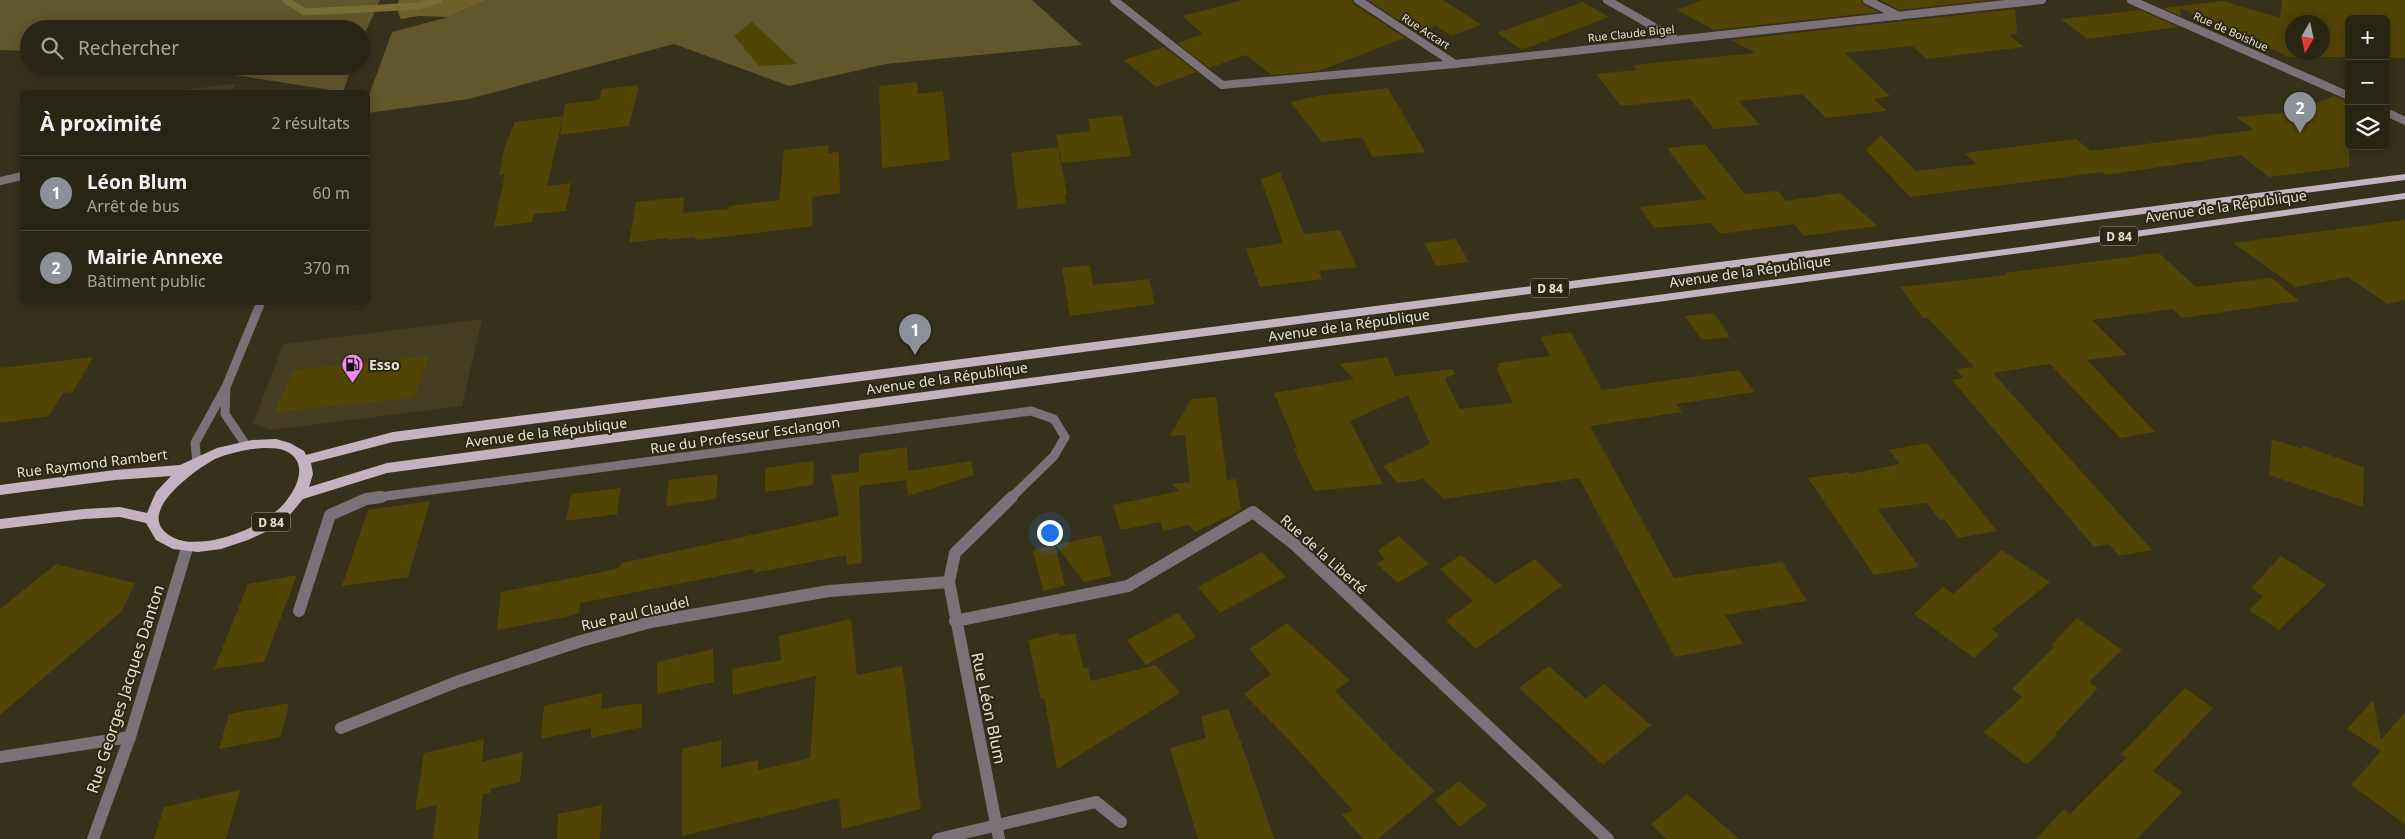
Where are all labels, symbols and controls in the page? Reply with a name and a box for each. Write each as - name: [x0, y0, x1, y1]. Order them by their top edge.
- street label: Rue de Boishue: [2191, 8, 2271, 54]
- street label: Rue Accart: [1399, 10, 1453, 52]
- north arrow: [2285, 15, 2330, 60]
- map controls: [2345, 15, 2390, 150]
- button: +: [2345, 15, 2390, 60]
- search box: [20, 20, 370, 75]
- street label: Rue Claude Bigel: [1587, 21, 1675, 45]
- icon: search: [38, 34, 66, 62]
- text: Rechercher: [78, 35, 179, 61]
- button: −: [2345, 60, 2390, 105]
- pin: 2: [2284, 92, 2316, 133]
- button: layers: [2345, 105, 2390, 150]
- text: À proximité: [40, 109, 162, 137]
- text: 2 résultats: [272, 112, 350, 134]
- text: Léon Blum: [87, 169, 187, 195]
- text: 1: [51, 182, 61, 204]
- text: 60 m: [313, 182, 350, 204]
- street label: Avenue de la République: [2144, 185, 2308, 227]
- text: Arrêt de bus: [87, 195, 180, 217]
- road number: D 84: [2100, 227, 2138, 246]
- text: Mairie Annexe: [87, 244, 223, 270]
- street label: Avenue de la République: [1668, 250, 1832, 292]
- text: 2: [51, 257, 61, 279]
- text: 370 m: [303, 257, 350, 279]
- text: Bâtiment public: [87, 270, 206, 292]
- road number: D 84: [1531, 278, 1569, 298]
- street label: Avenue de la République: [1267, 304, 1431, 346]
- pin: 1: [899, 314, 931, 355]
- fuel station icon: Esso: [341, 352, 365, 383]
- place label: Esso: [369, 355, 400, 374]
- street label: Avenue de la République: [865, 357, 1029, 399]
- street label: Rue du Professeur Esclangon: [649, 412, 841, 458]
- street label: Avenue de la République: [464, 413, 628, 451]
- street label: Rue Raymond Rambert: [15, 444, 169, 482]
- street label: Rue de la Liberté: [1277, 510, 1371, 598]
- road number: D 84: [252, 512, 290, 532]
- your location: [1037, 520, 1063, 546]
- street label: Rue Georges Jacques Danton: [81, 582, 169, 796]
- street label: Rue Paul Claudel: [579, 591, 691, 635]
- street label: Rue Léon Blum: [966, 650, 1012, 766]

